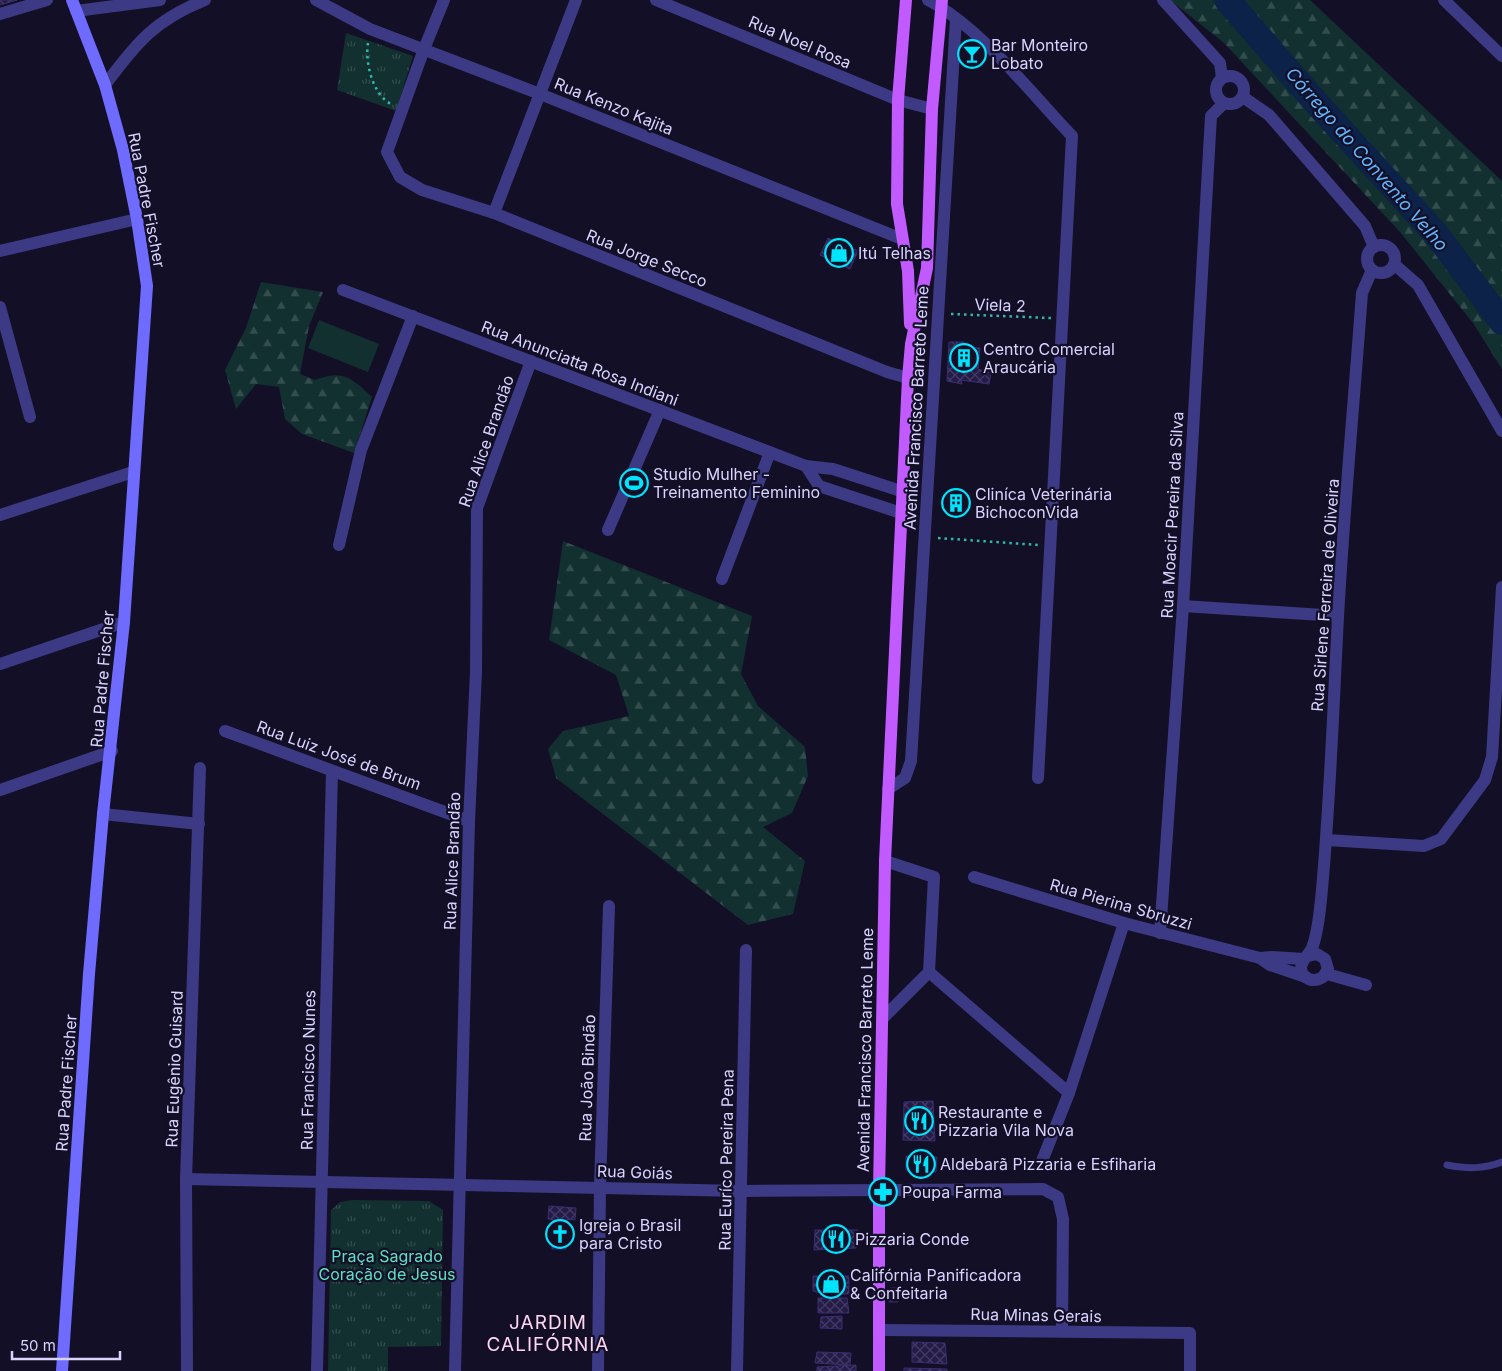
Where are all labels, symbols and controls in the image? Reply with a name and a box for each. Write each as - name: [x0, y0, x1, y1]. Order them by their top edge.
- street label: Rua Noel Rosa: [746, 11, 854, 73]
- place label: Bar Monteiro Lobato: [991, 35, 1088, 73]
- bar icon: Bar Monteiro Lobato: [957, 39, 987, 69]
- water label: Córrego do Convento Velho: [1282, 63, 1452, 255]
- street label: Rua Kenzo Kajita: [552, 73, 676, 139]
- street label: Rua Padre Fischer: [124, 131, 170, 269]
- street label: Rua Jorge Secco: [584, 225, 710, 291]
- shop icon: Itú Telhas: [824, 238, 854, 268]
- place label: Itú Telhas: [858, 243, 931, 263]
- street label: Avenida Francisco Barreto Leme: [900, 285, 932, 531]
- street label: Viela 2: [974, 294, 1026, 316]
- street label: Rua Anunciatta Rosa Indiani: [479, 316, 681, 410]
- place label: Centro Comercial Araucária: [983, 339, 1115, 377]
- building icon: Centro Comercial Araucária: [949, 343, 979, 373]
- street label: Rua Alice Brandão: [454, 372, 518, 510]
- street label: Rua Moacir Pereira da Silva: [1157, 411, 1187, 619]
- place label: Studio Mulher - Treinamento Feminino: [653, 464, 820, 502]
- sports icon: Studio Mulher - Treinamento Feminino: [619, 468, 649, 498]
- street label: Rua Sirlene Ferreira de Oliveira: [1307, 478, 1343, 712]
- place label: Cliníca Veterinária BichoconVida: [975, 484, 1112, 522]
- building icon: Cliníca Veterinária BichoconVida: [941, 488, 971, 518]
- street label: Rua Padre Fischer: [86, 610, 118, 748]
- street label: Rua Luiz José de Brum: [254, 716, 424, 794]
- street label: Rua Alice Brandão: [440, 792, 464, 930]
- street label: Rua Pierina Sbruzzi: [1048, 874, 1194, 934]
- street label: Avenida Francisco Barreto Leme: [853, 928, 877, 1172]
- street label: Rua Eugênio Guisard: [161, 990, 187, 1148]
- street label: Rua Francisco Nunes: [297, 990, 319, 1150]
- street label: Rua Padre Fischer: [51, 1014, 81, 1152]
- street label: Rua João Bindão: [575, 1014, 599, 1142]
- street label: Rua Euríco Pereira Pena: [714, 1069, 738, 1251]
- place label: Restaurante e Pizzaria Vila Nova: [938, 1102, 1074, 1140]
- restaurant icon: Restaurante e Pizzaria Vila Nova: [904, 1106, 934, 1136]
- restaurant icon: Aldebarã Pizzaria e Esfiharia: [906, 1149, 936, 1179]
- place label: Aldebarã Pizzaria e Esfiharia: [940, 1154, 1156, 1174]
- street label: Rua Goiás: [597, 1161, 673, 1183]
- pharmacy icon: Poupa Farma: [868, 1177, 898, 1207]
- place label: Poupa Farma: [902, 1182, 1002, 1202]
- place label: Igreja o Brasil para Cristo: [579, 1215, 681, 1253]
- church icon: Igreja o Brasil para Cristo: [545, 1219, 575, 1249]
- restaurant icon: Pizzaria Conde: [821, 1224, 851, 1254]
- place label: Pizzaria Conde: [855, 1229, 969, 1249]
- park label: Praça Sagrado Coração de Jesus: [318, 1246, 456, 1284]
- place label: Califórnia Panificadora & Confeitaria: [850, 1265, 1022, 1303]
- shop icon: Califórnia Panificadora & Confeitaria: [816, 1269, 846, 1299]
- street label: Rua Minas Gerais: [970, 1304, 1102, 1326]
- district label: JARDIM CALIFÓRNIA: [487, 1311, 609, 1356]
- scale bar: [12, 1328, 120, 1360]
- text: 50 m: [20, 1336, 56, 1355]

